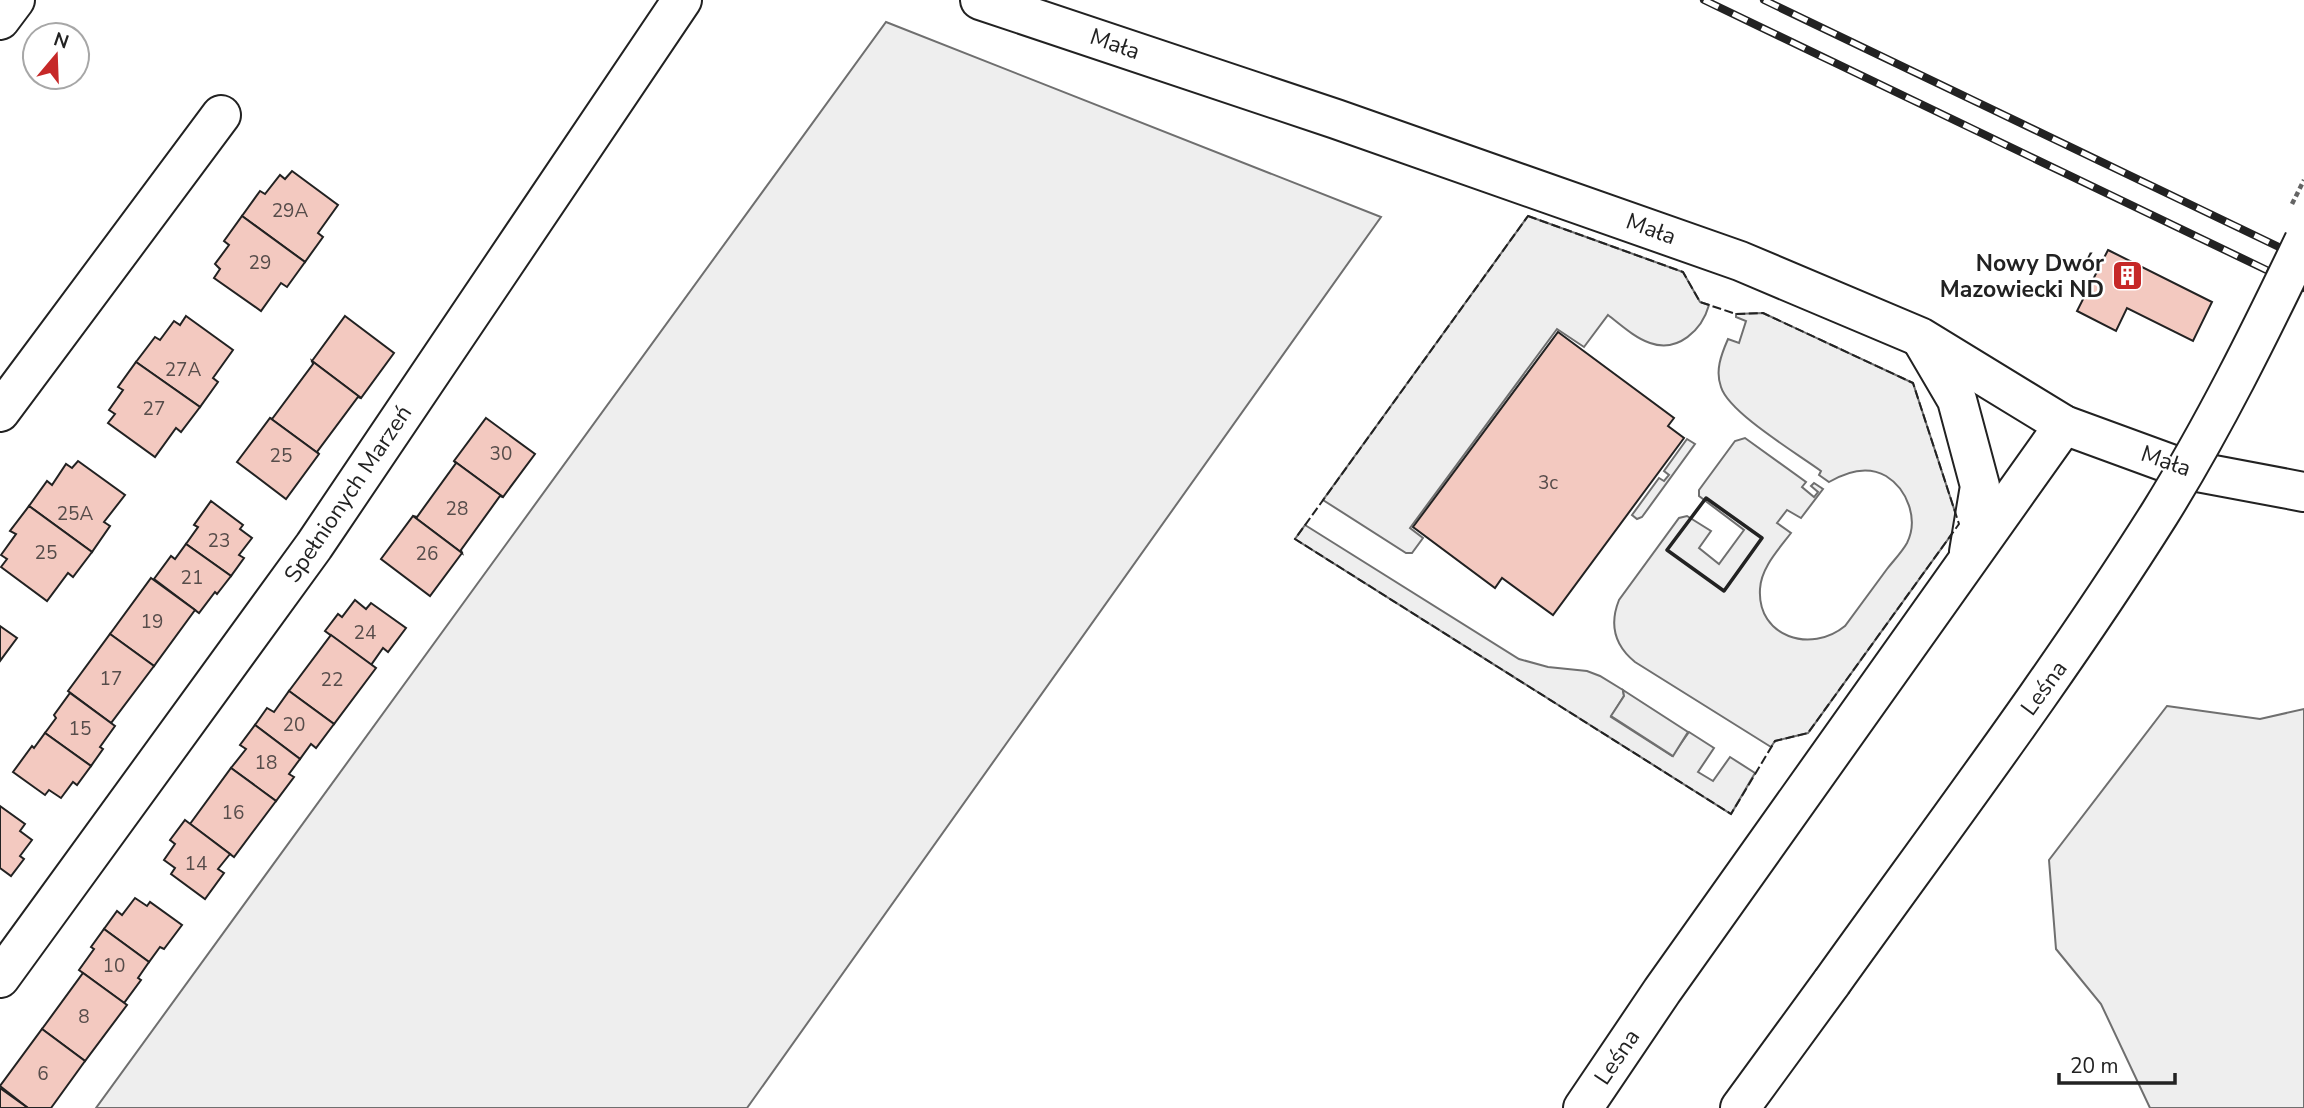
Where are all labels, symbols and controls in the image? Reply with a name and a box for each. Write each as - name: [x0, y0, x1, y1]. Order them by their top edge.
- north arrow: [21, 21, 91, 91]
- street label: Mała: [1086, 21, 1144, 67]
- text: N: [50, 26, 72, 55]
- house number: 29A: [272, 198, 308, 224]
- street label: Mała: [1622, 206, 1680, 252]
- place label: Nowy Dwór Mazowiecki ND: [1940, 248, 2104, 305]
- house number: 29: [249, 250, 271, 276]
- building icon: Nowy Dwór Mazowiecki ND: [2110, 259, 2144, 293]
- house number: 27A: [165, 357, 201, 383]
- house number: 27: [143, 396, 165, 422]
- street label: Spełnionych Marzeń: [277, 399, 419, 589]
- street label: Mała: [2137, 438, 2195, 484]
- house number: 30: [490, 441, 512, 467]
- house number: 25: [270, 443, 292, 469]
- house number: 3c: [1538, 470, 1558, 496]
- house number: 28: [446, 496, 468, 522]
- house number: 25A: [57, 501, 93, 527]
- house number: 23: [208, 528, 230, 554]
- house number: 25: [35, 540, 57, 566]
- house number: 26: [416, 541, 438, 567]
- house number: 21: [181, 565, 203, 591]
- house number: 19: [141, 609, 163, 635]
- house number: 24: [354, 620, 376, 646]
- street label: Leśna: [2014, 654, 2074, 722]
- house number: 17: [100, 666, 122, 692]
- house number: 22: [321, 667, 343, 693]
- house number: 20: [283, 712, 305, 738]
- house number: 15: [69, 716, 91, 742]
- house number: 18: [255, 750, 277, 776]
- house number: 16: [222, 800, 244, 826]
- house number: 14: [185, 851, 207, 877]
- house number: 10: [103, 953, 125, 979]
- house number: 8: [78, 1004, 90, 1030]
- street label: Leśna: [1587, 1023, 1647, 1091]
- scale bar: [2059, 1042, 2174, 1086]
- text: 20 m: [2070, 1052, 2119, 1080]
- house number: 6: [37, 1061, 49, 1087]

